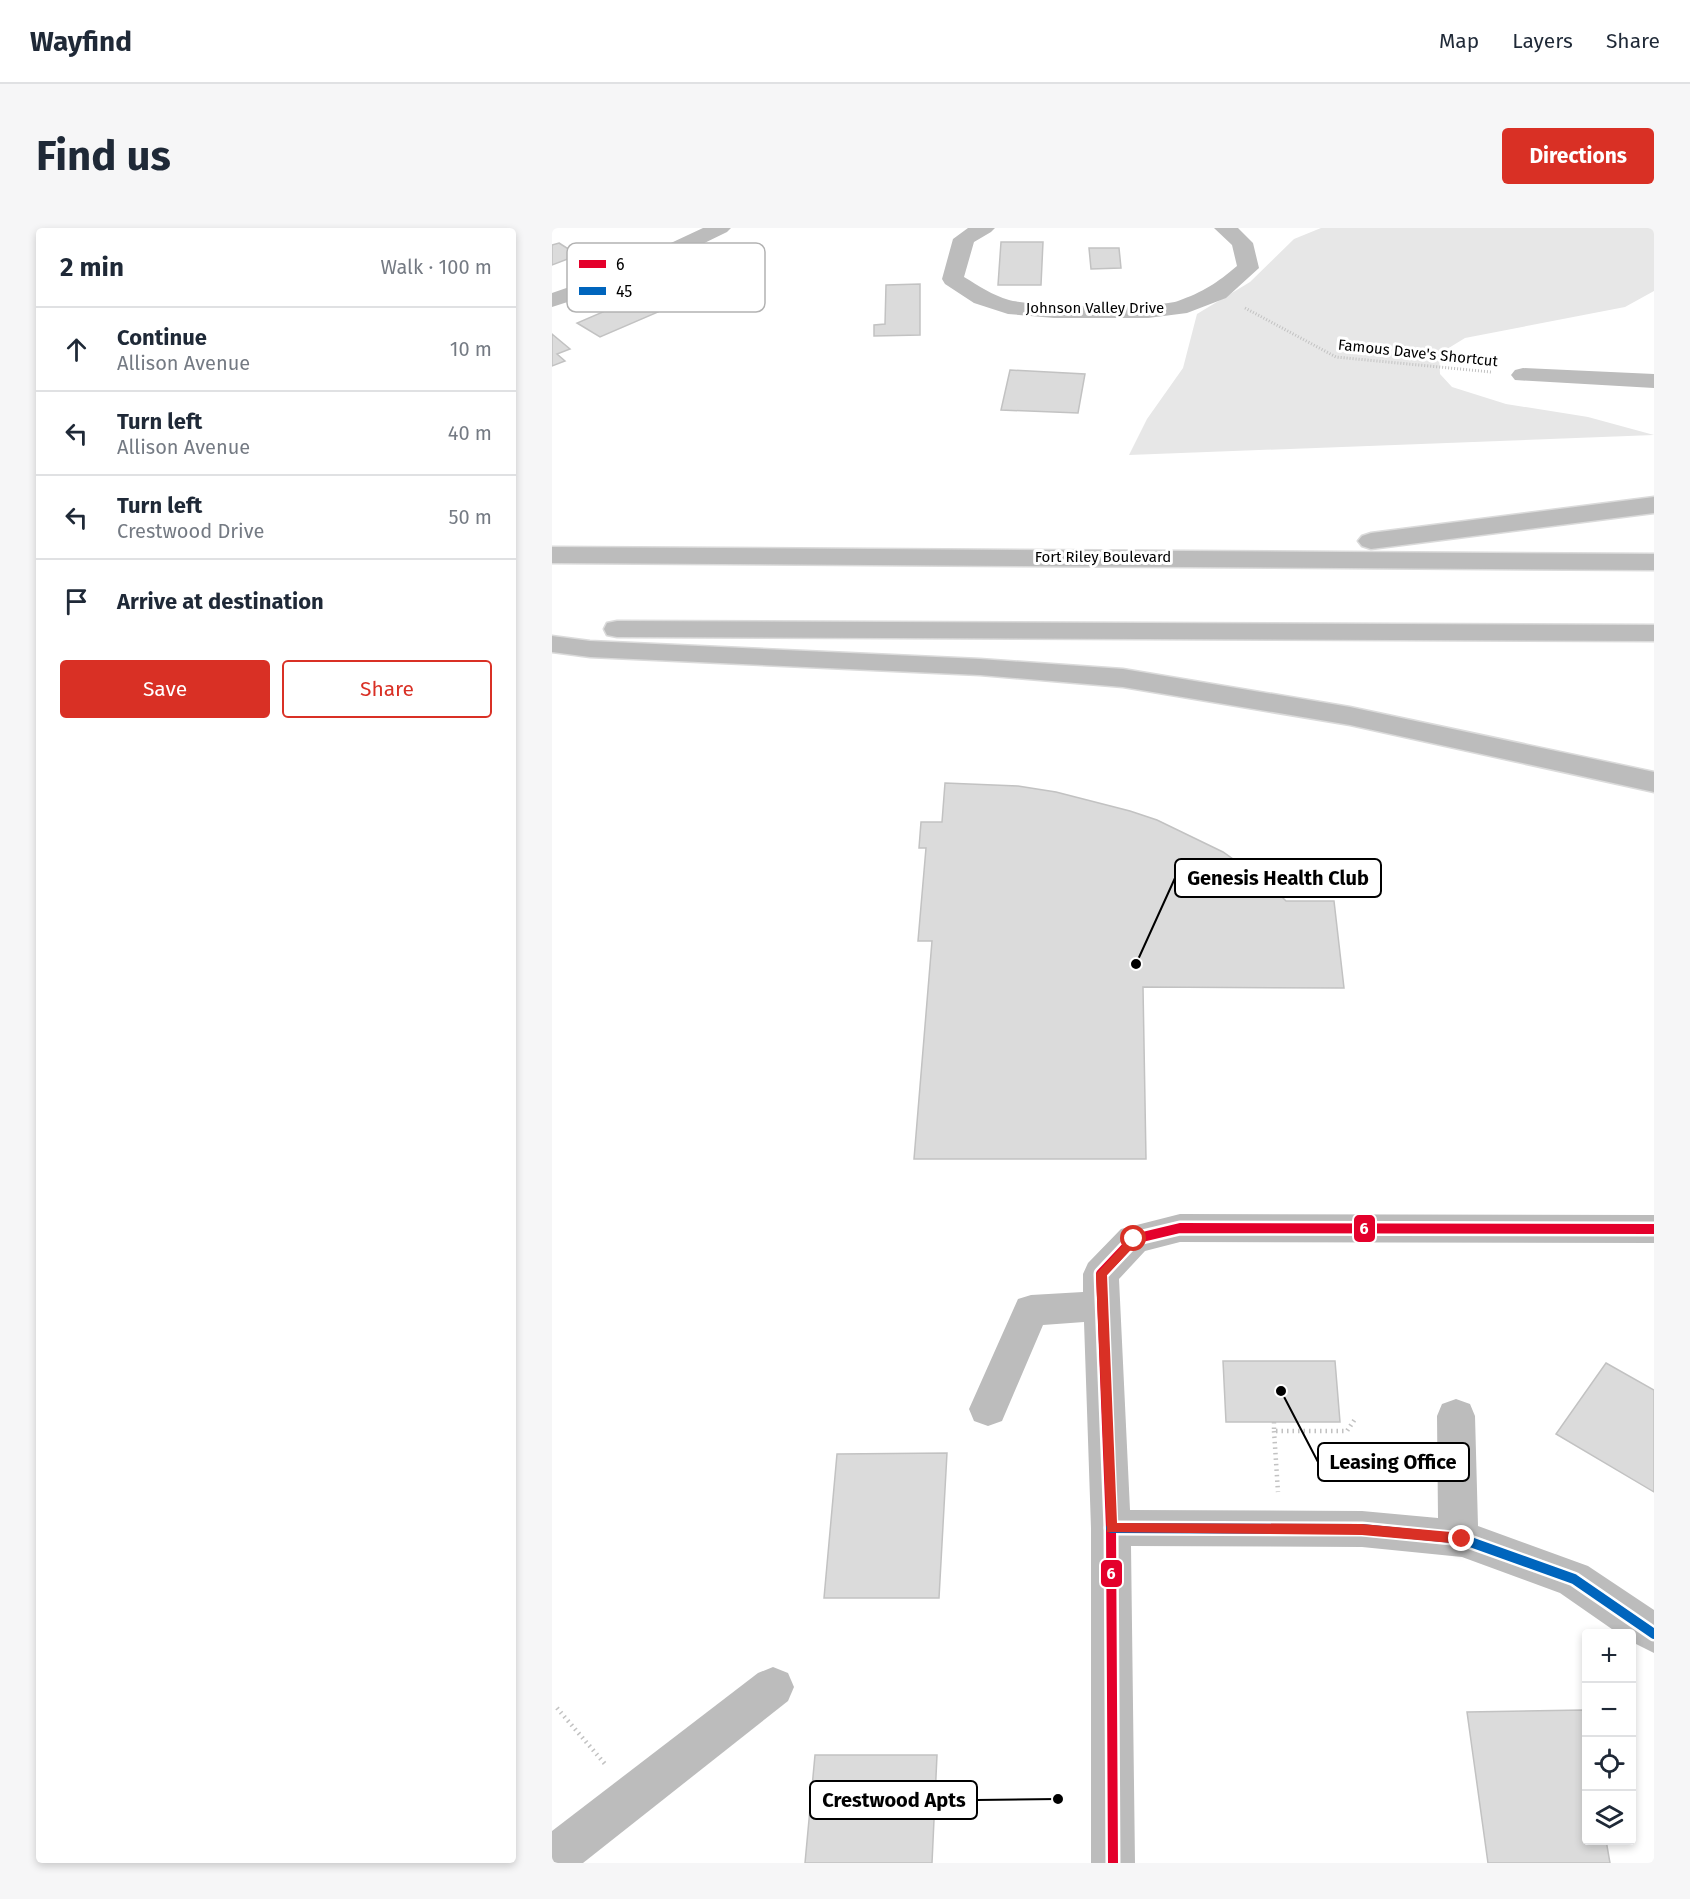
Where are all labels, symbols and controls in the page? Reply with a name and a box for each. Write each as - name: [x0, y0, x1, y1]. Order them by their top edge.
- text: Wayfind: [30, 25, 132, 58]
- text: Map: [1439, 28, 1479, 54]
- text: Layers: [1512, 28, 1573, 54]
- text: Share: [1606, 28, 1660, 54]
- button: Directions: [1502, 128, 1654, 184]
- text: Find us: [36, 131, 171, 181]
- legend: [567, 243, 765, 312]
- text: 2 min: [60, 252, 124, 283]
- text: Walk · 100 m: [380, 255, 492, 279]
- text: 6: [616, 255, 625, 274]
- text: 45: [616, 282, 632, 301]
- street label: Johnson Valley Drive: [1026, 299, 1164, 317]
- text: Continue: [117, 324, 207, 351]
- icon: ahead: [60, 333, 93, 366]
- street label: Famous Dave's Shortcut: [1337, 336, 1499, 370]
- text: 10 m: [450, 337, 492, 361]
- text: Allison Avenue: [117, 351, 250, 375]
- text: Turn left: [117, 408, 202, 435]
- icon: left: [60, 417, 93, 450]
- text: 40 m: [448, 421, 492, 445]
- text: Allison Avenue: [117, 435, 250, 459]
- text: Turn left: [117, 492, 202, 519]
- icon: left: [60, 501, 93, 534]
- text: 50 m: [448, 505, 492, 529]
- text: Crestwood Drive: [117, 519, 264, 543]
- street label: Fort Riley Boulevard: [1035, 548, 1171, 566]
- icon: arrive: [60, 585, 93, 618]
- text: Arrive at destination: [117, 588, 324, 615]
- button: Save: [60, 660, 270, 718]
- button: Share: [282, 660, 492, 718]
- callout: Genesis Health Club: [1175, 859, 1381, 897]
- text: Genesis Health Club: [1187, 866, 1369, 890]
- line badge: 6: [1353, 1214, 1376, 1243]
- text: 6: [1359, 1219, 1369, 1238]
- route start: [1120, 1225, 1146, 1251]
- callout: Leasing Office: [1318, 1443, 1469, 1481]
- text: Leasing Office: [1329, 1450, 1457, 1474]
- route end: [1448, 1525, 1474, 1551]
- line badge: 6: [1100, 1559, 1123, 1588]
- text: 6: [1106, 1564, 1116, 1583]
- map controls: [1582, 1629, 1636, 1845]
- button: +: [1582, 1629, 1636, 1683]
- button: −: [1582, 1683, 1636, 1737]
- button: locate: [1582, 1737, 1636, 1791]
- callout: Crestwood Apts: [810, 1781, 977, 1819]
- text: Crestwood Apts: [822, 1788, 966, 1812]
- button: layers: [1582, 1791, 1636, 1845]

